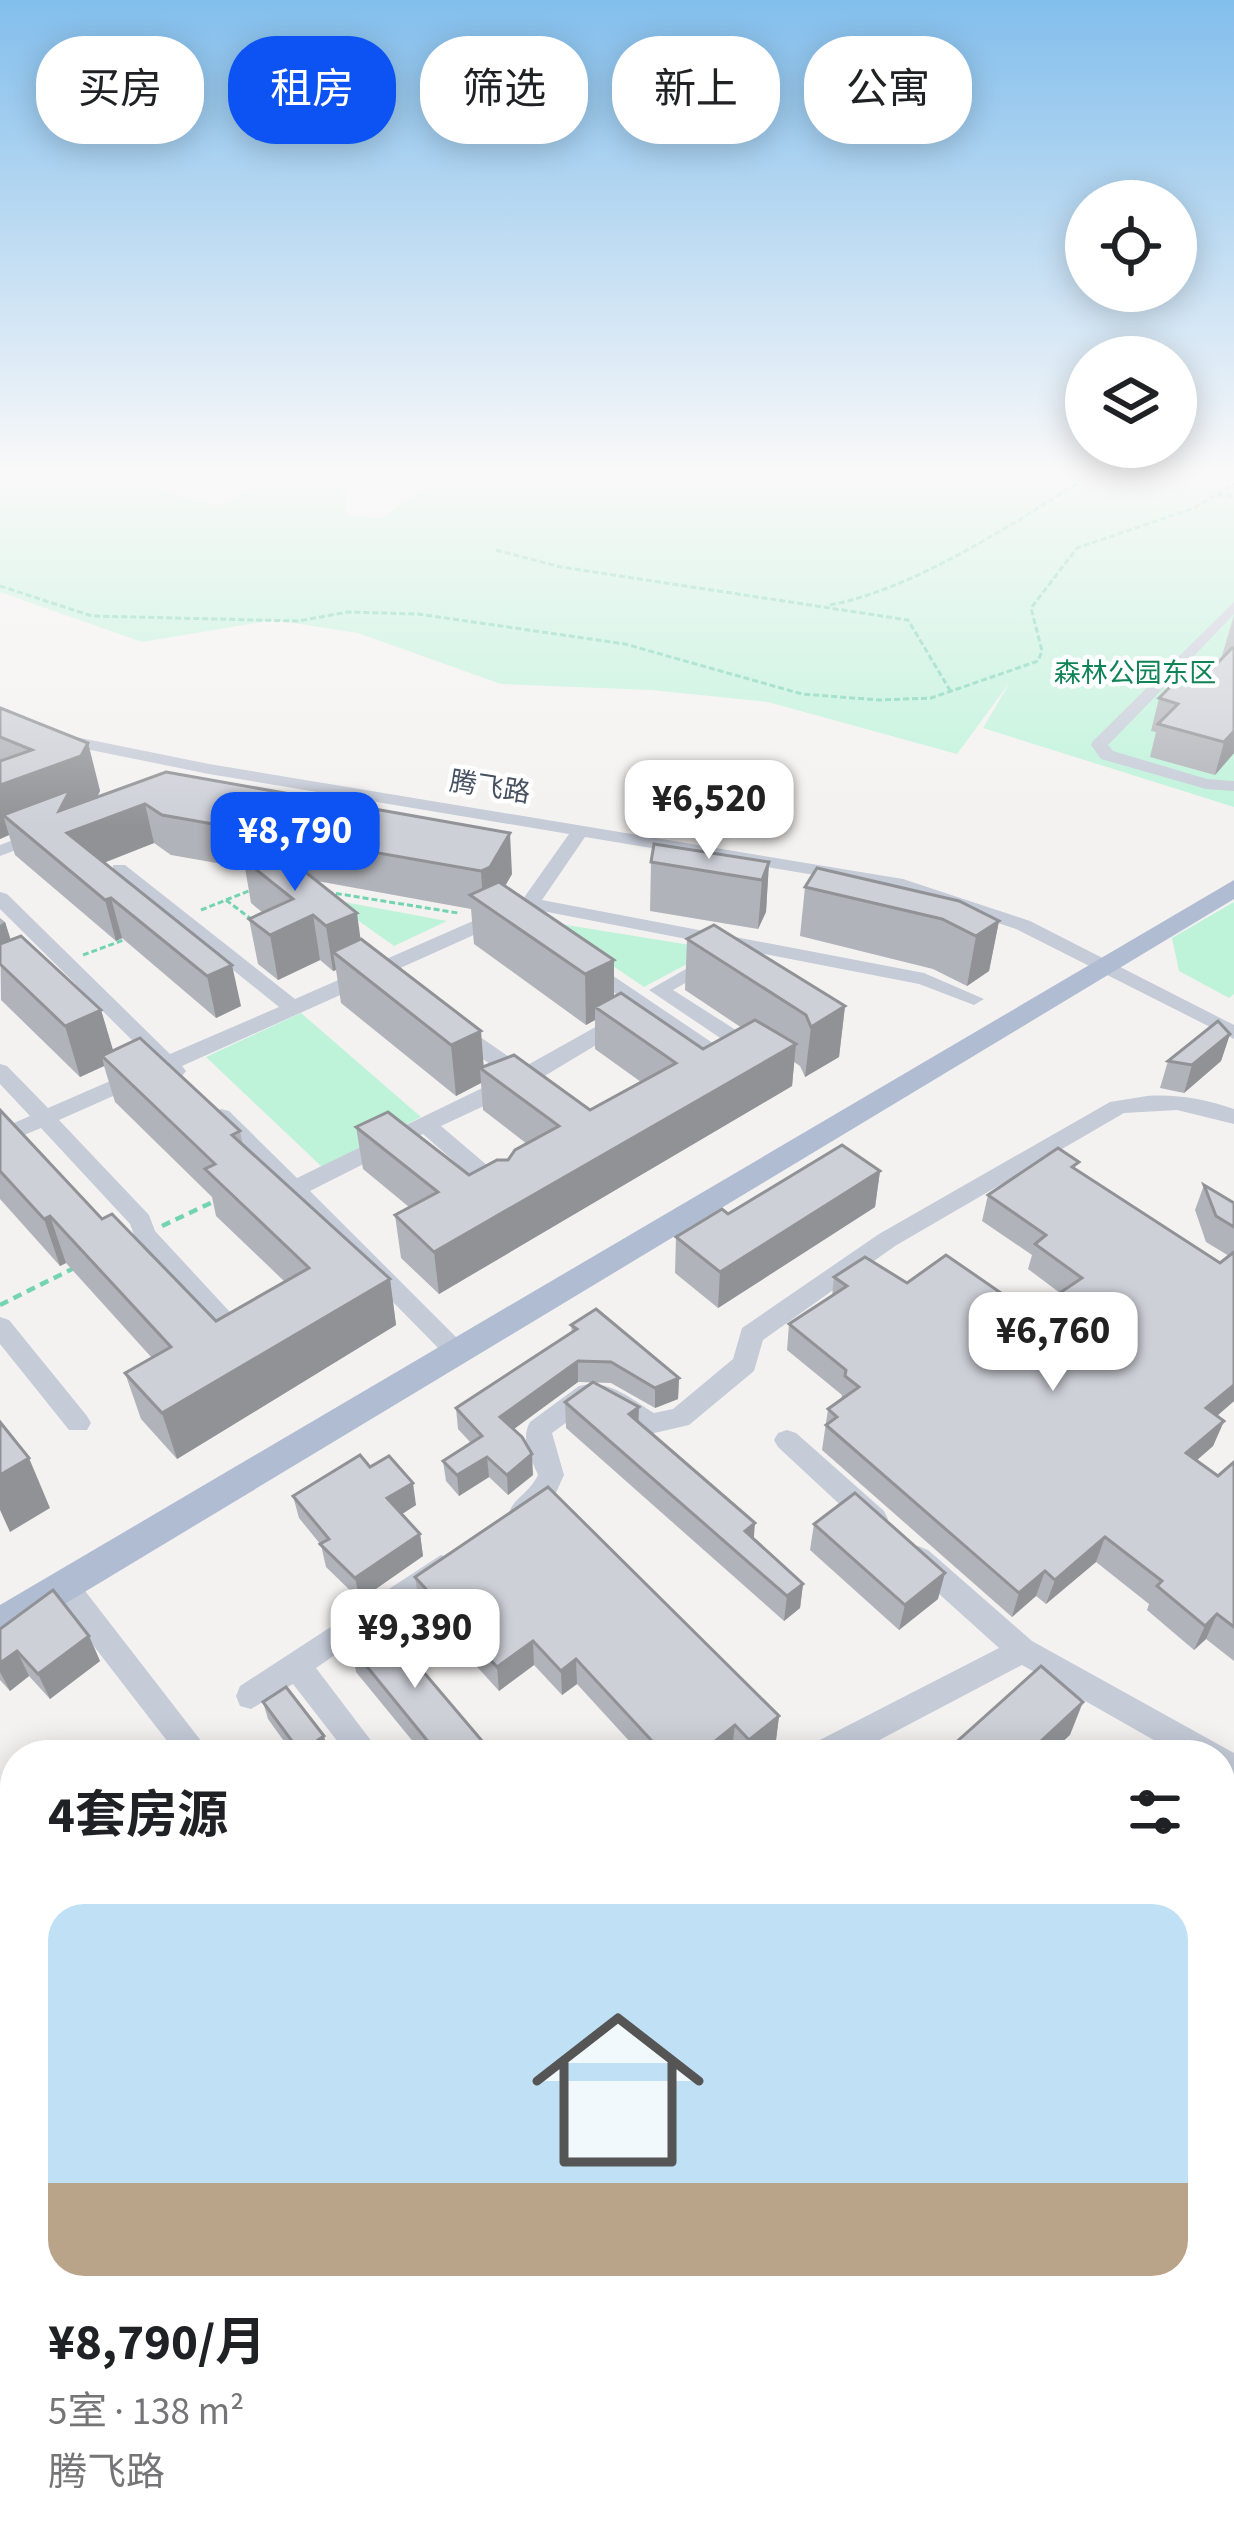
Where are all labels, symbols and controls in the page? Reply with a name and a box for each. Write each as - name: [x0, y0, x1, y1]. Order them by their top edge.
- chip: 买房: [36, 36, 204, 144]
- chip: 租房: [228, 36, 396, 144]
- chip: 筛选: [420, 36, 588, 144]
- chip: 新上: [612, 36, 780, 144]
- chip: 公寓: [804, 36, 972, 144]
- map controls: [1065, 180, 1197, 468]
- button: locate: [1065, 180, 1197, 312]
- button: layers: [1065, 336, 1197, 468]
- park label: 森林公园东区: [1054, 654, 1216, 693]
- pin: ¥6,520: [611, 760, 807, 862]
- street label: 腾飞路: [447, 762, 533, 813]
- text: ¥6,520: [652, 771, 766, 827]
- pin: ¥8,790: [197, 792, 393, 894]
- text: ¥8,790: [238, 803, 352, 859]
- pin: ¥6,760: [955, 1292, 1151, 1394]
- text: ¥6,760: [996, 1303, 1110, 1359]
- pin: ¥9,390: [317, 1589, 513, 1691]
- text: ¥9,390: [358, 1600, 472, 1656]
- icon: filters: [1122, 1779, 1188, 1845]
- text: 4套房源: [48, 1780, 228, 1852]
- icon: home: [510, 1982, 726, 2198]
- text: ¥8,790/月: [48, 2307, 266, 2379]
- text: 5室 · 138 m²: [48, 2384, 244, 2440]
- text: 腾飞路: [48, 2445, 165, 2501]

